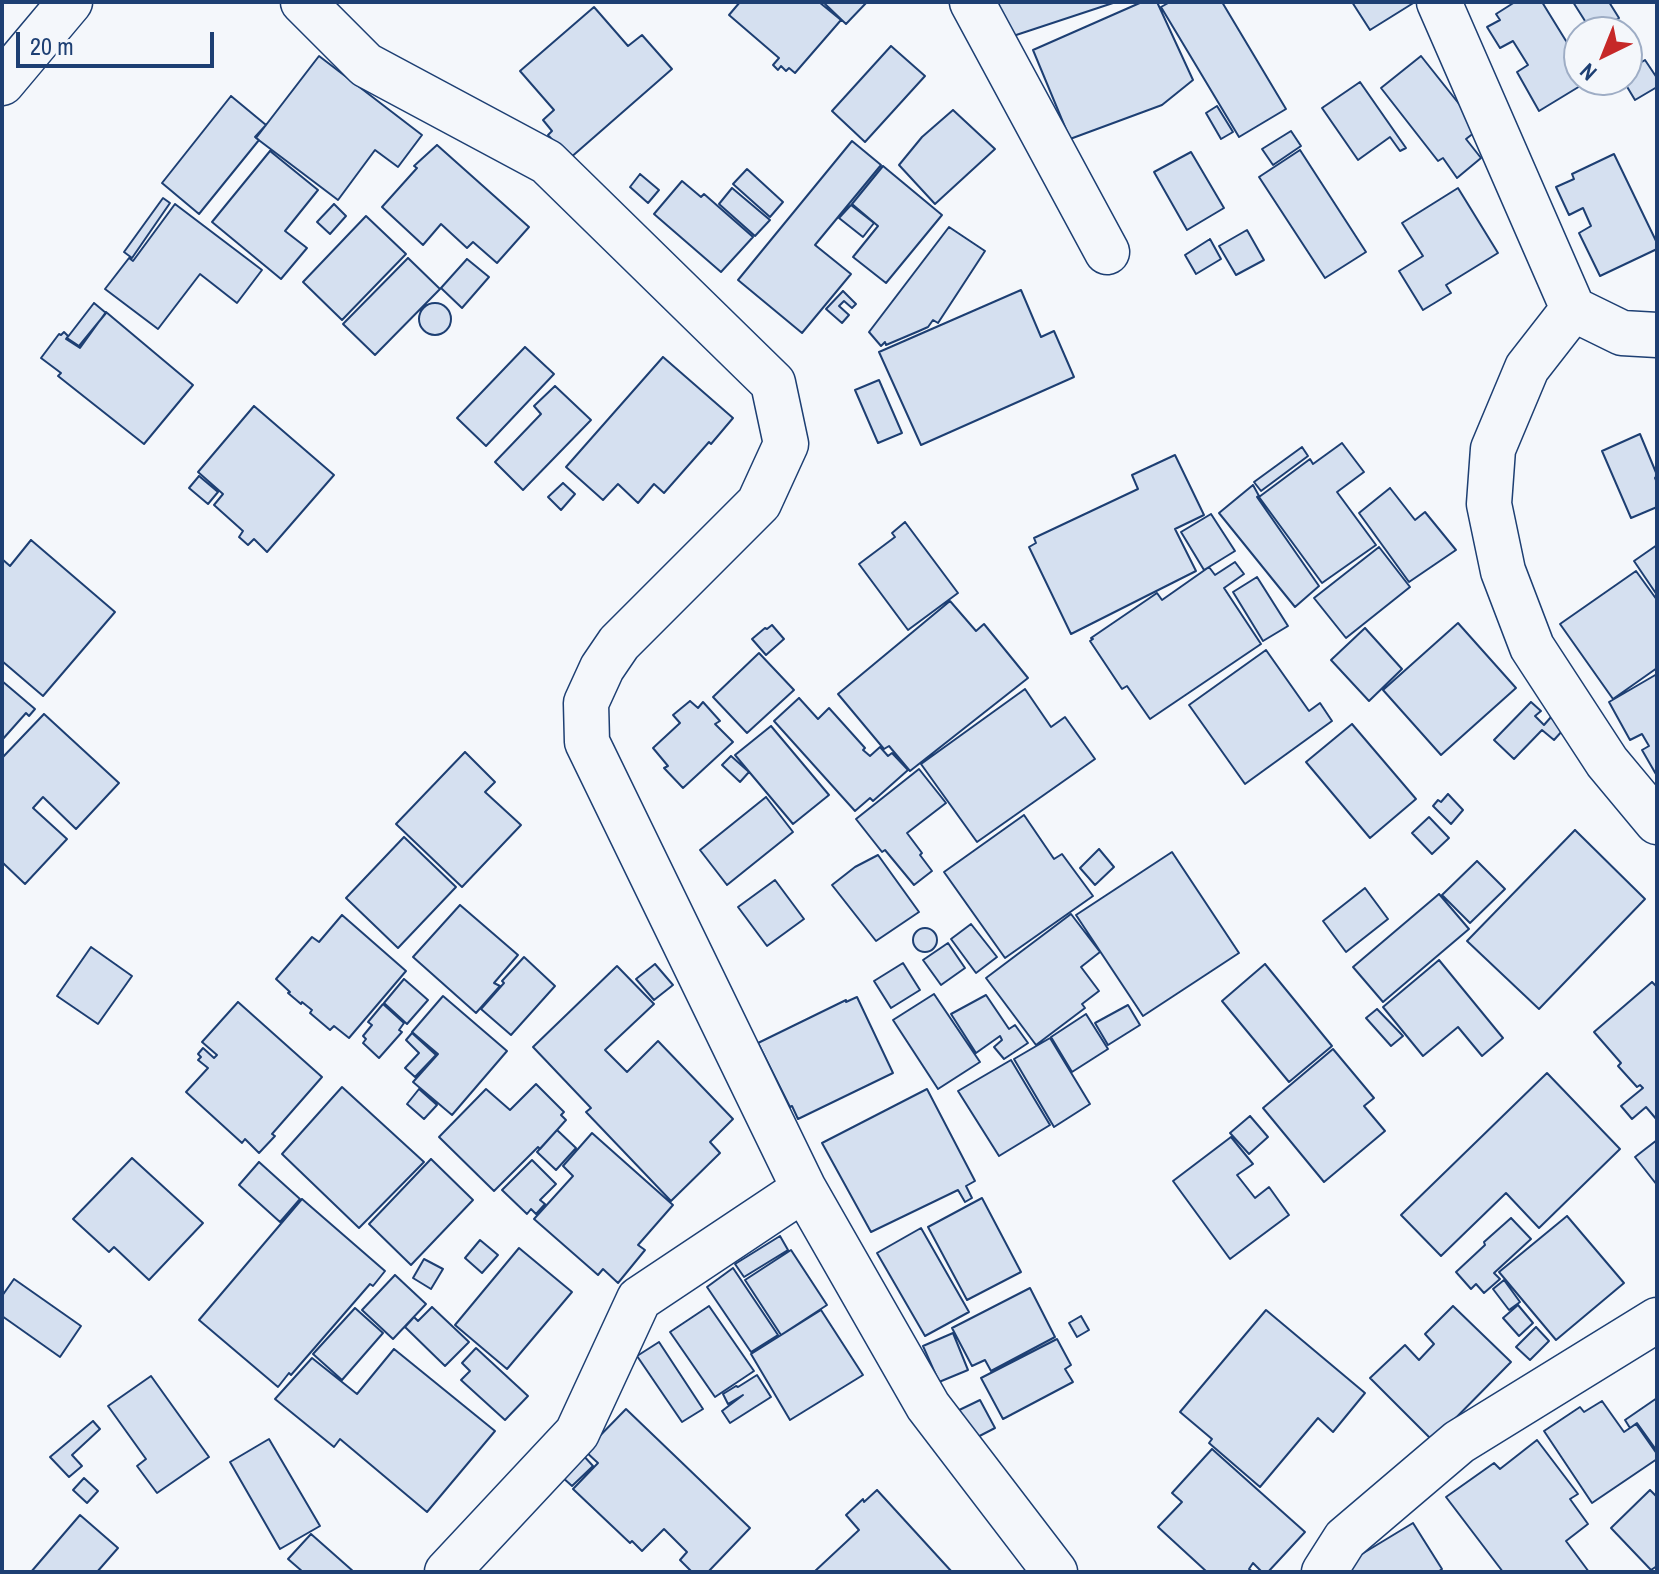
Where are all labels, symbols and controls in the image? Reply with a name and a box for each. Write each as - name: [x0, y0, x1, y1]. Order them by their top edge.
- scale bar: [20, 16, 218, 66]
- north arrow: [1563, 16, 1643, 96]
- text: 20 m: [30, 30, 74, 62]
- text: N: [1573, 57, 1603, 88]

